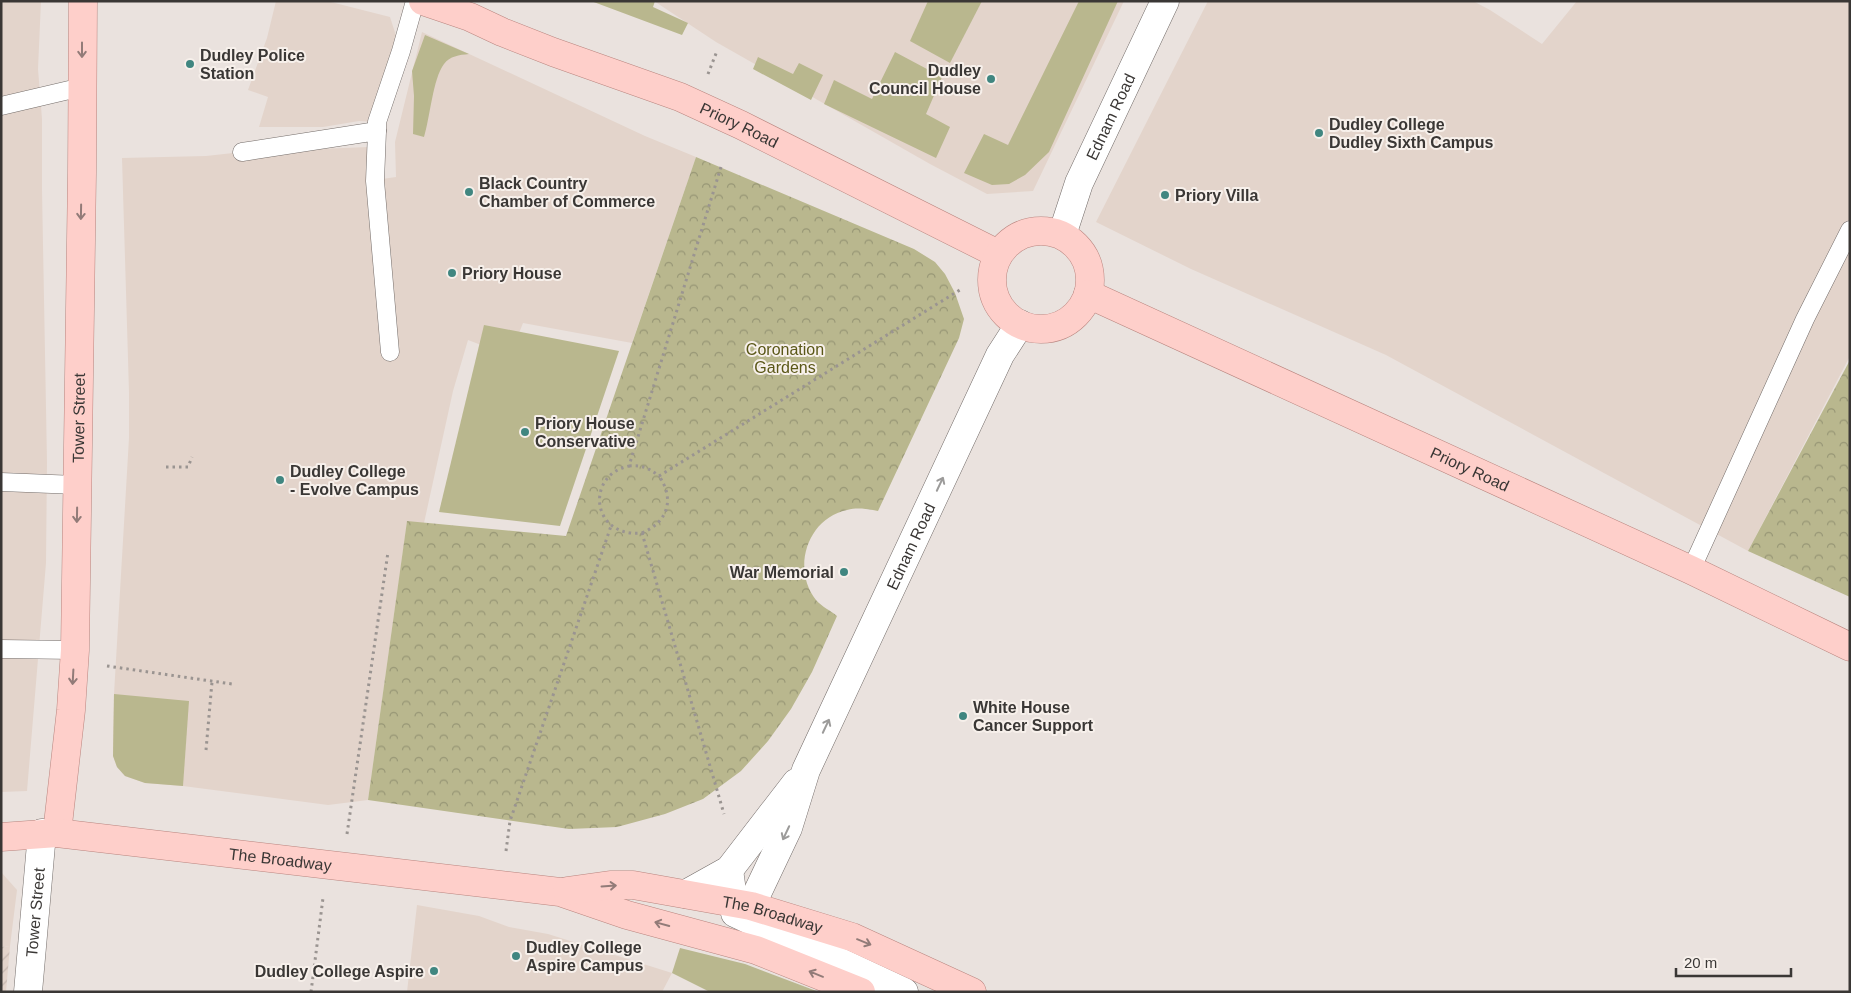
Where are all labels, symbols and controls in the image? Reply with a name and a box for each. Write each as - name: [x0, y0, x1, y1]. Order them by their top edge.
- one-way arrow: [77, 42, 87, 58]
- place label: Dudley Police Station: [200, 47, 305, 82]
- marker: Dudley Police Station: [184, 58, 196, 70]
- place label: Dudley Council House: [869, 62, 981, 97]
- street label: Ednam Road: [1083, 71, 1138, 163]
- marker: Dudley Council House: [985, 73, 997, 85]
- street label: Priory Road: [698, 99, 781, 151]
- place label: Dudley College Dudley Sixth Campus: [1329, 116, 1494, 151]
- marker: Dudley College Dudley Sixth Campus: [1313, 127, 1325, 139]
- place label: Black Country Chamber of Commerce: [479, 175, 655, 210]
- marker: Black Country Chamber of Commerce: [463, 186, 475, 198]
- place label: Priory Villa: [1175, 187, 1258, 204]
- marker: Priory Villa: [1159, 189, 1171, 201]
- one-way arrow: [77, 204, 86, 220]
- place label: Priory House: [462, 265, 562, 282]
- marker: Priory House: [446, 267, 458, 279]
- park label: Coronation Gardens: [746, 341, 824, 376]
- street label: Tower Street: [69, 372, 88, 463]
- place label: Priory House Conservative: [535, 415, 636, 450]
- marker: Priory House Conservative: [519, 426, 531, 438]
- street label: Priory Road: [1428, 443, 1512, 494]
- place label: Dudley College - Evolve Campus: [290, 463, 419, 498]
- marker: Dudley College - Evolve Campus: [274, 474, 286, 486]
- one-way arrow: [935, 477, 945, 492]
- street label: Ednam Road: [883, 500, 938, 592]
- one-way arrow: [72, 506, 82, 523]
- place label: War Memorial: [730, 564, 834, 581]
- marker: War Memorial: [838, 566, 850, 578]
- one-way arrow: [69, 669, 78, 685]
- place label: White House Cancer Support: [973, 699, 1094, 734]
- marker: White House Cancer Support: [957, 710, 969, 722]
- one-way arrow: [822, 719, 832, 734]
- one-way arrow: [780, 825, 790, 840]
- street label: The Broadway: [228, 845, 333, 874]
- street label: Tower Street: [23, 866, 47, 958]
- one-way arrow: [600, 881, 616, 891]
- street label: The Broadway: [721, 893, 825, 936]
- one-way arrow: [654, 919, 670, 929]
- one-way arrow: [856, 938, 871, 947]
- place label: Dudley College Aspire Campus: [526, 939, 643, 974]
- scale bar: [1676, 946, 1791, 978]
- marker: Dudley College Aspire Campus: [510, 950, 522, 962]
- text: 20 m: [1684, 954, 1717, 971]
- place label: Dudley College Aspire: [255, 963, 424, 980]
- marker: Dudley College Aspire: [428, 965, 440, 977]
- one-way arrow: [809, 969, 824, 978]

